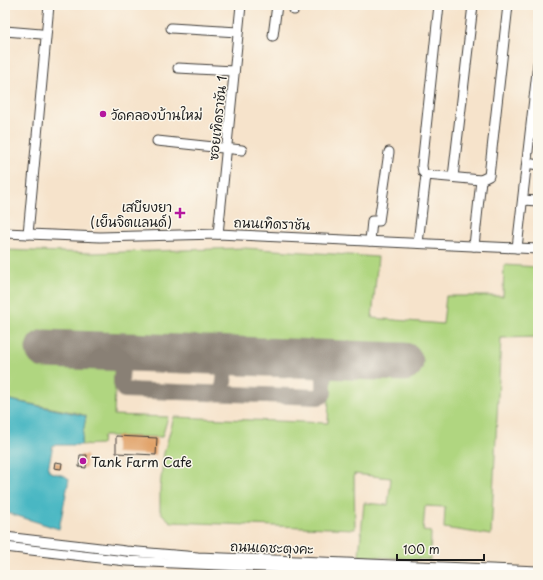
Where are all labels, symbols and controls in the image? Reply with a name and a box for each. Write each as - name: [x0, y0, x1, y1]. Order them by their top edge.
- street label: ซอยเทิดราชัน 1: [203, 74, 231, 161]
- place label: วัดคลองบ้านใหม่: [111, 105, 203, 124]
- marker: วัดคลองบ้านใหม่: [98, 109, 108, 119]
- place label: เสบียงยา (เย็นจิตแลนด์): [90, 197, 172, 231]
- marker: เสบียงยา (เย็นจิตแลนด์): [175, 208, 185, 218]
- street label: ถนนเทิดราชัน: [233, 212, 311, 234]
- place label: Tank Farm Cafe: [91, 452, 192, 471]
- marker: Tank Farm Cafe: [78, 456, 88, 466]
- street label: ถนนเดชะตุงคะ: [230, 536, 314, 559]
- scale bar: [397, 536, 484, 562]
- text: 100 m: [403, 540, 440, 558]

